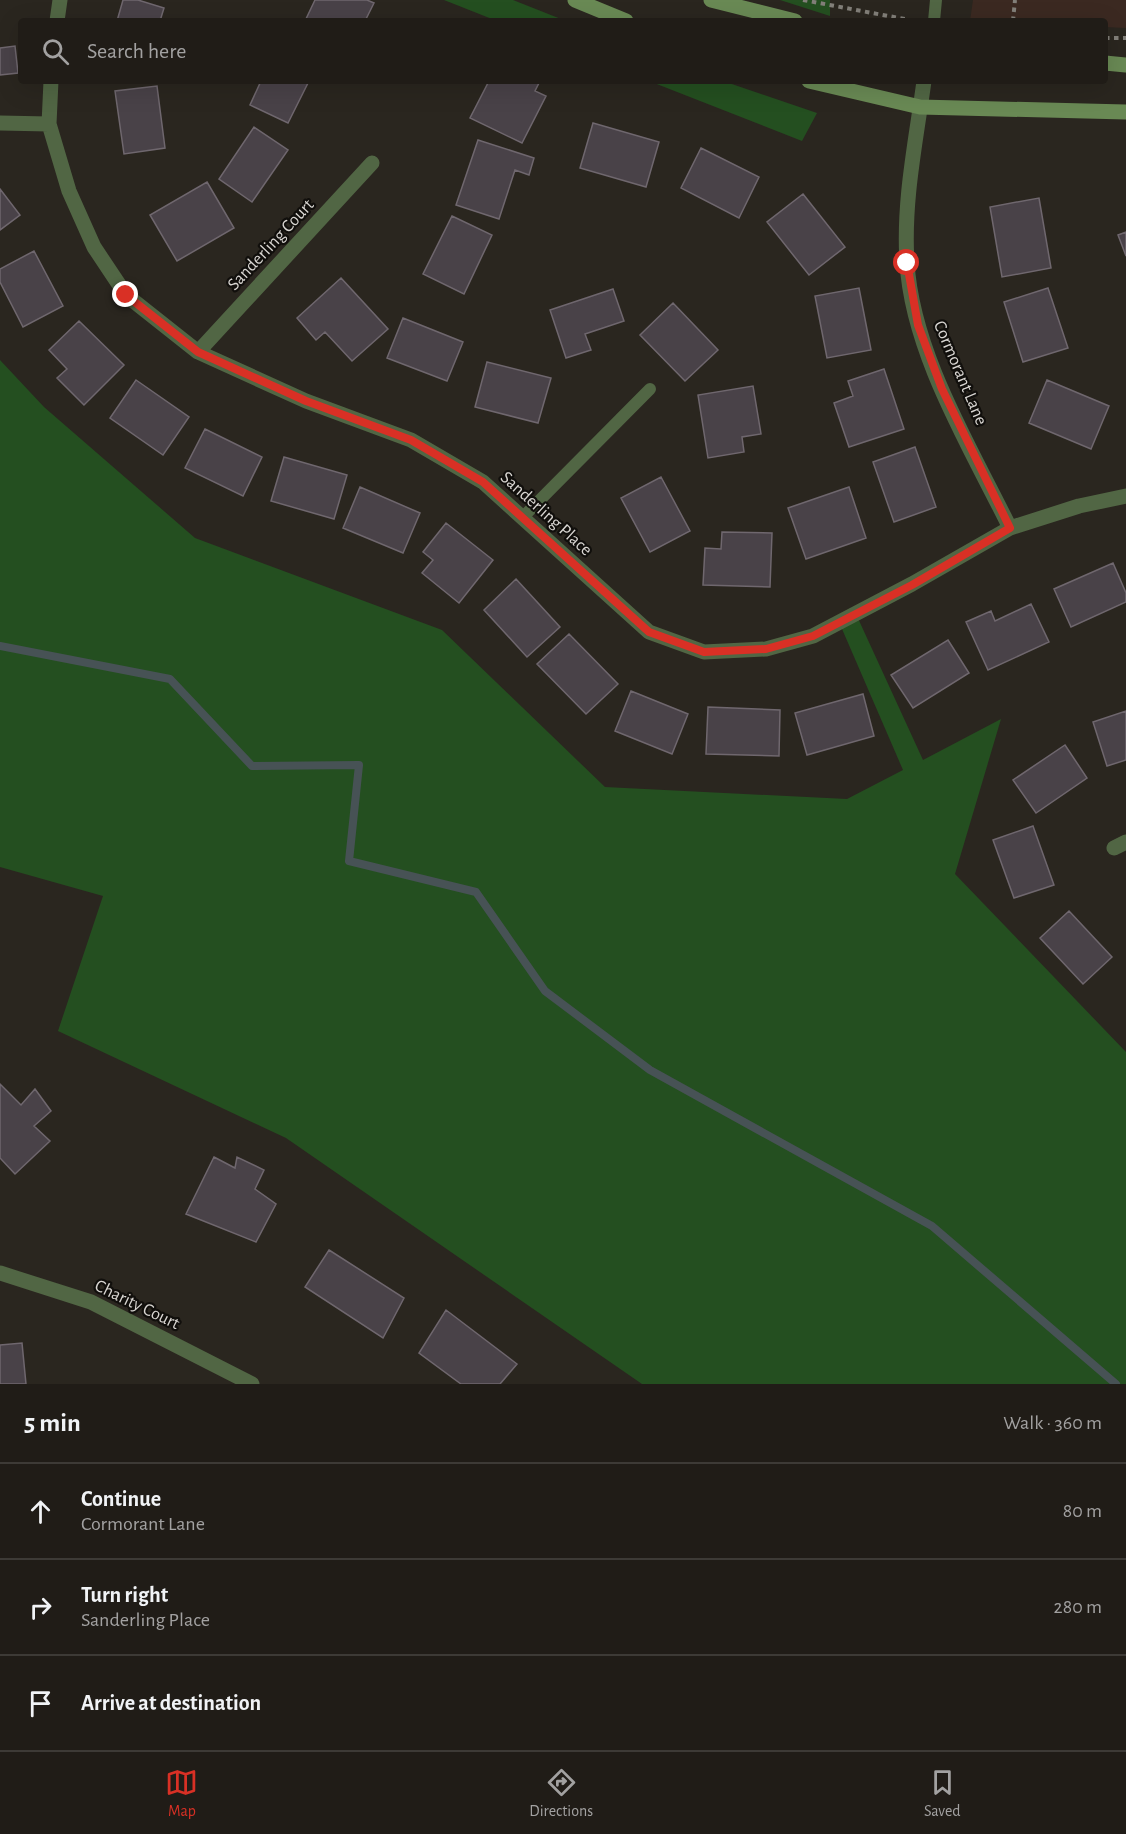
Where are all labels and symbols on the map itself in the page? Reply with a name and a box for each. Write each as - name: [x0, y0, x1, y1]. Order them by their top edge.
- street label: Sanderling Court: [224, 196, 318, 294]
- route start: [893, 249, 919, 275]
- route end: [112, 281, 138, 307]
- street label: Cormorant Lane: [930, 318, 990, 428]
- street label: Sanderling Place: [497, 468, 595, 560]
- street label: Charity Court: [92, 1277, 182, 1333]

